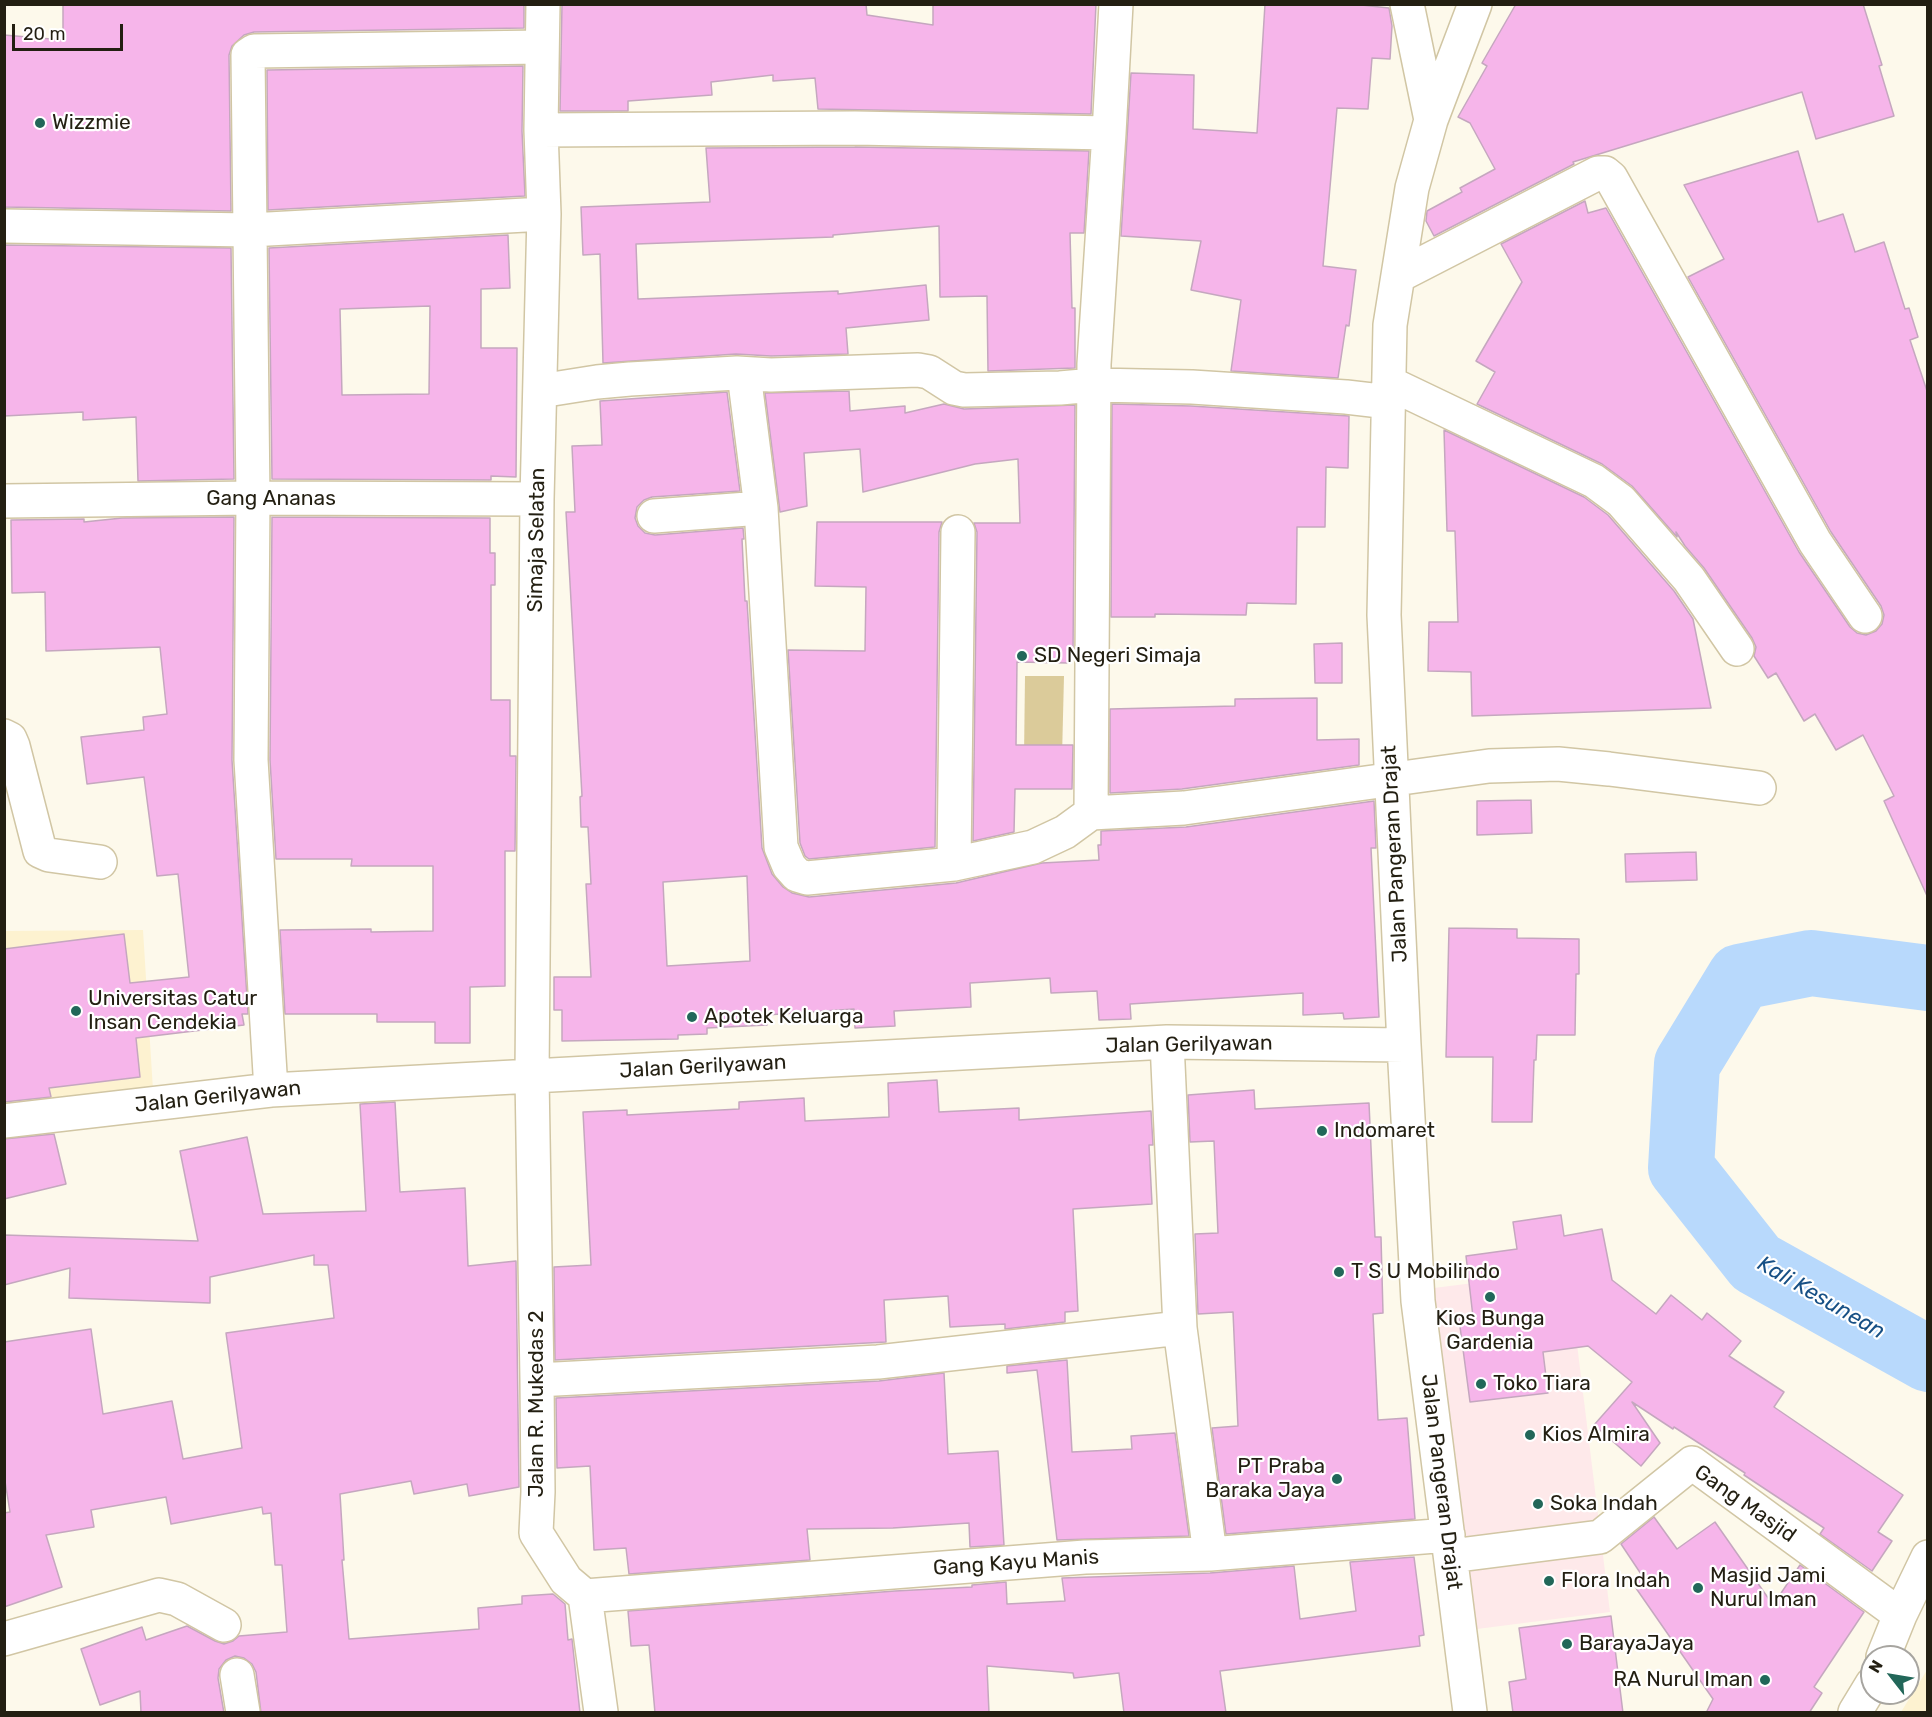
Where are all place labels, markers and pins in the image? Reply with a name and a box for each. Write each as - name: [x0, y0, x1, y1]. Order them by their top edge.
- place label: Wizzmie: [52, 110, 131, 136]
- marker: Wizzmie: [33, 116, 47, 130]
- place label: SD Negeri Simaja: [1034, 643, 1201, 669]
- marker: SD Negeri Simaja: [1015, 649, 1029, 663]
- place label: Universitas Catur Insan Cendekia: [88, 986, 257, 1036]
- marker: Universitas Catur Insan Cendekia: [69, 1004, 83, 1018]
- place label: Apotek Keluarga: [704, 1004, 863, 1030]
- marker: Apotek Keluarga: [685, 1010, 699, 1024]
- place label: Indomaret: [1334, 1118, 1435, 1144]
- marker: Indomaret: [1315, 1124, 1329, 1138]
- place label: T S U Mobilindo: [1351, 1259, 1500, 1285]
- marker: T S U Mobilindo: [1332, 1265, 1346, 1279]
- marker: Kios Bunga Gardenia: [1483, 1290, 1497, 1304]
- place label: Kios Bunga Gardenia: [1435, 1306, 1545, 1356]
- place label: Toko Tiara: [1493, 1371, 1591, 1397]
- marker: Toko Tiara: [1474, 1377, 1488, 1391]
- place label: Kios Almira: [1542, 1422, 1650, 1448]
- marker: Kios Almira: [1523, 1428, 1537, 1442]
- place label: PT Praba Baraka Jaya: [1205, 1454, 1325, 1504]
- marker: PT Praba Baraka Jaya: [1330, 1472, 1344, 1486]
- place label: Soka Indah: [1550, 1491, 1658, 1517]
- marker: Soka Indah: [1531, 1497, 1545, 1511]
- place label: Masjid Jami Nurul Iman: [1710, 1563, 1826, 1613]
- place label: Flora Indah: [1561, 1568, 1670, 1594]
- marker: Flora Indah: [1542, 1574, 1556, 1588]
- marker: Masjid Jami Nurul Iman: [1691, 1581, 1705, 1595]
- place label: BarayaJaya: [1579, 1631, 1694, 1657]
- marker: BarayaJaya: [1560, 1637, 1574, 1651]
- place label: RA Nurul Iman: [1613, 1667, 1753, 1693]
- marker: RA Nurul Iman: [1758, 1673, 1772, 1687]

